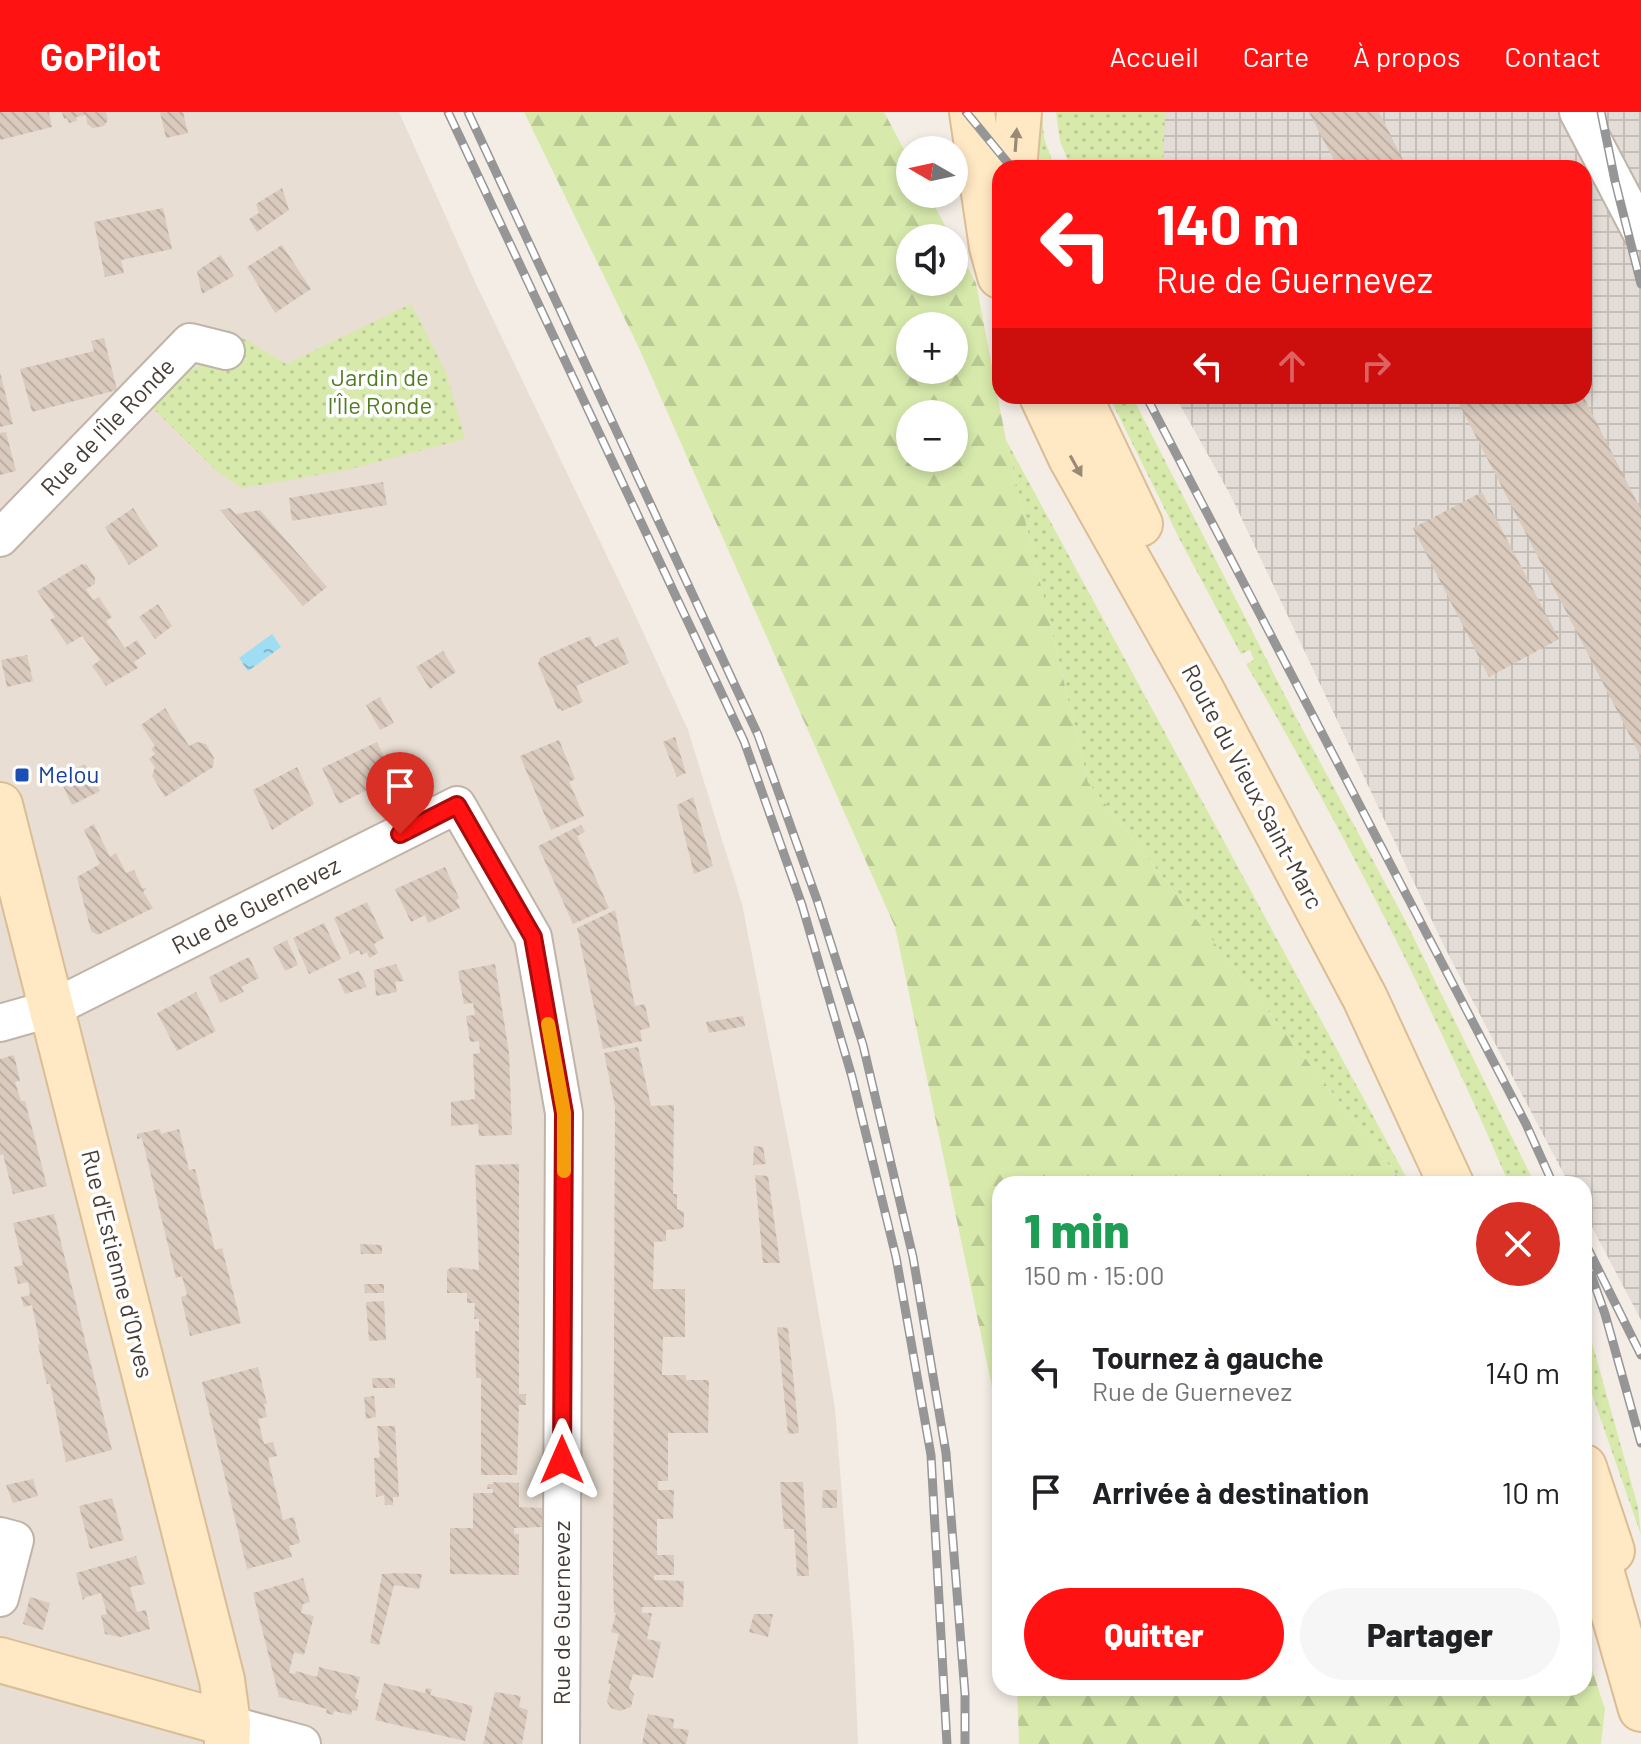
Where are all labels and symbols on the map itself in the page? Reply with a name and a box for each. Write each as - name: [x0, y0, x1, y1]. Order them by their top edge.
- one-way arrow: [1010, 127, 1023, 152]
- north arrow: [896, 136, 968, 208]
- street label: Rue de l'Île Ronde: [34, 351, 180, 501]
- park label: Jardin de l'Île Ronde: [328, 362, 432, 419]
- one-way arrow: [1069, 455, 1083, 477]
- street label: Route du Vieux Saint-Marc: [1176, 659, 1330, 914]
- pin: [366, 752, 434, 834]
- place label: Melou: [38, 759, 99, 788]
- marker: Melou: [13, 766, 31, 784]
- street label: Rue de Guernevez: [166, 850, 344, 959]
- street label: Rue d'Estienne d'Orves: [76, 1147, 161, 1381]
- position arrow: [520, 1418, 604, 1502]
- street label: Rue de Guernevez: [546, 1521, 575, 1705]

